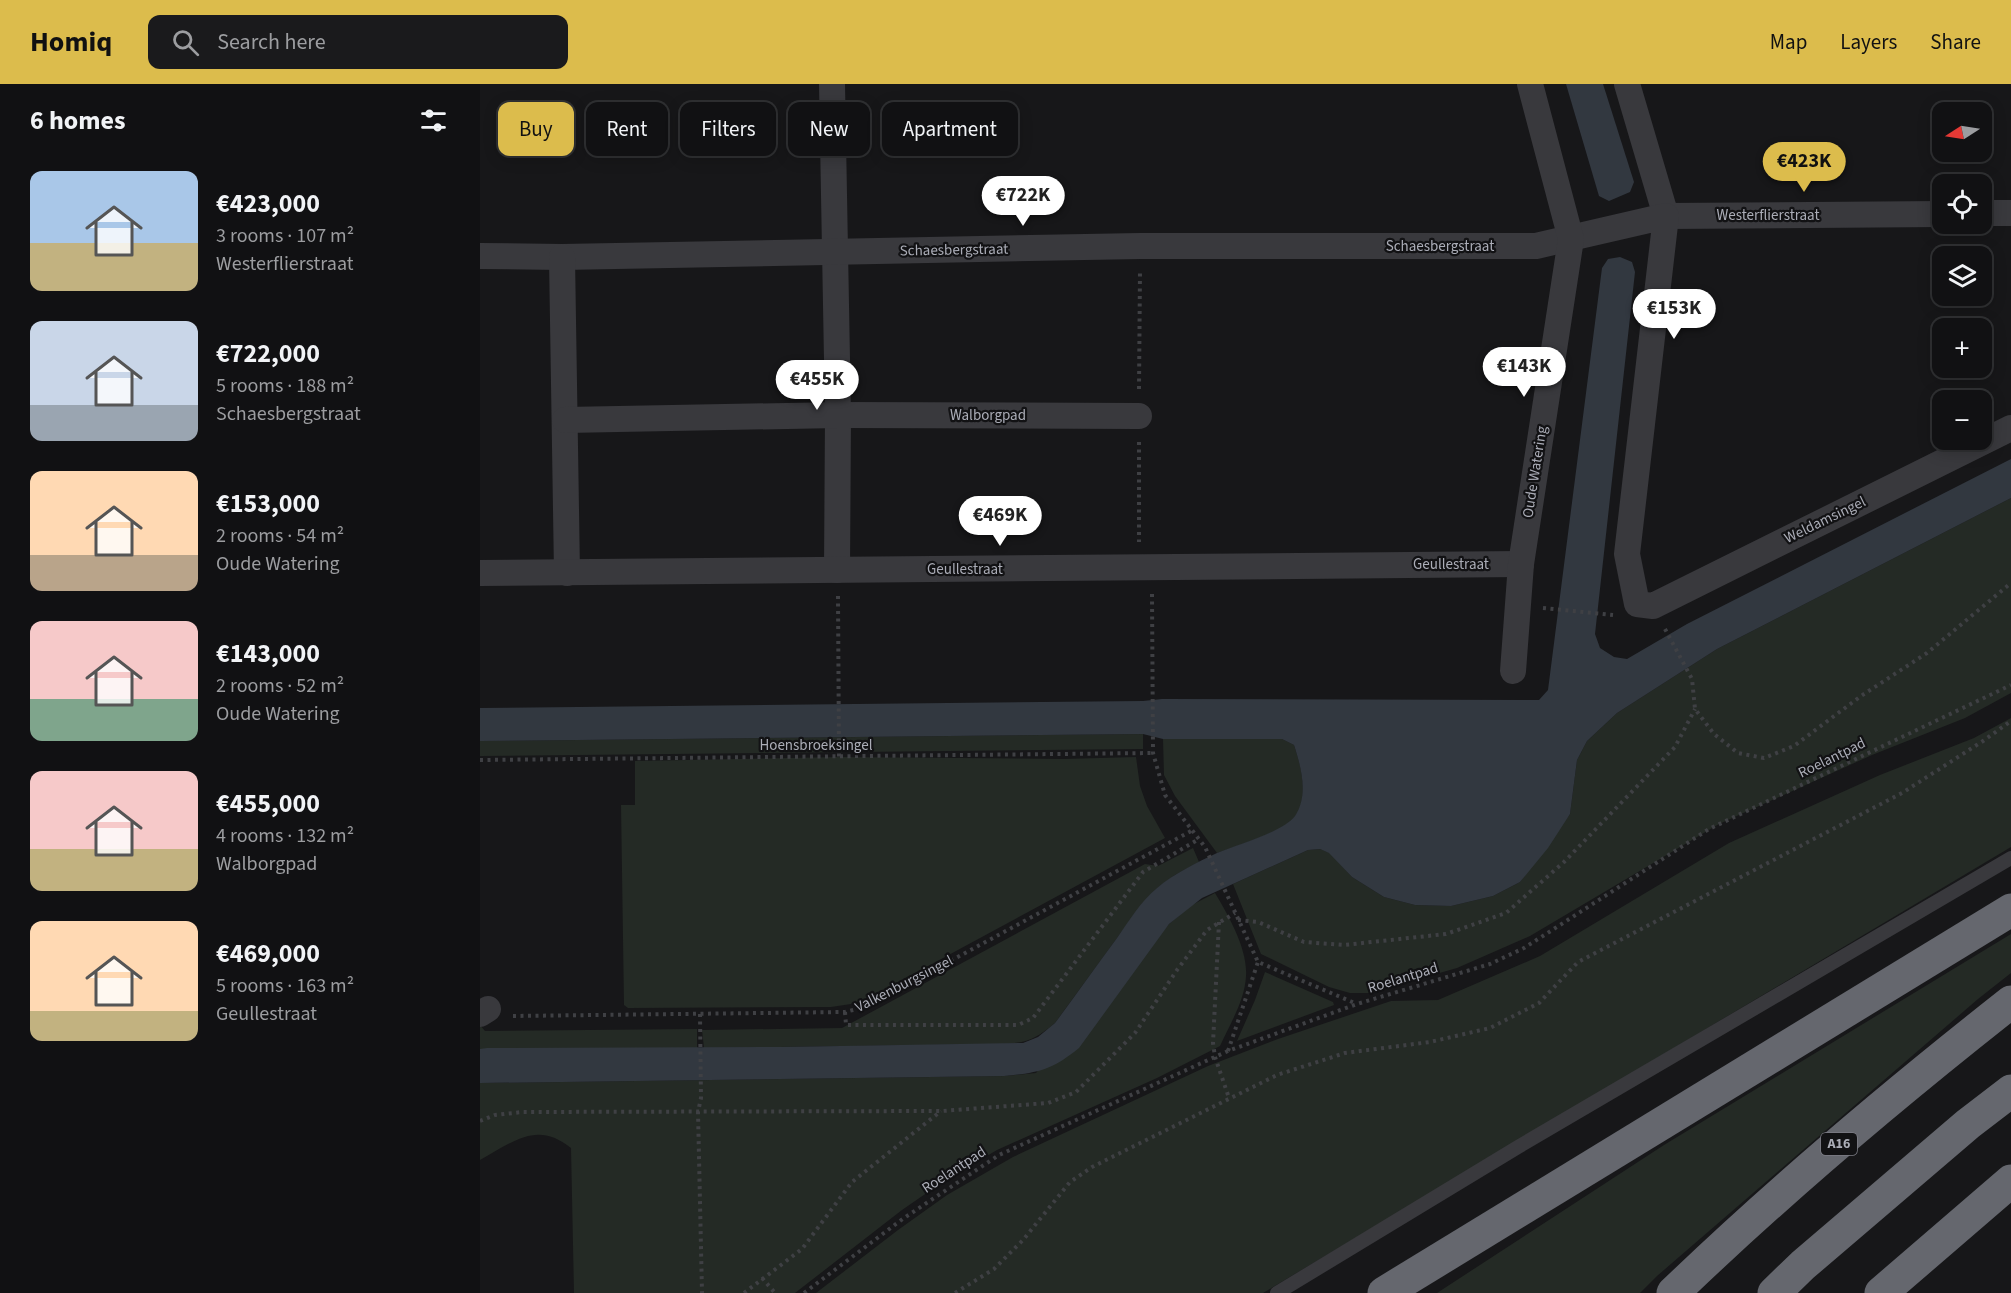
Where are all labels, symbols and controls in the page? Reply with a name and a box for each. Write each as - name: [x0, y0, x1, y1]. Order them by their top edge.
- search box: [148, 15, 568, 69]
- text: Homiq: [30, 22, 112, 62]
- icon: search: [169, 26, 202, 59]
- text: Search here: [217, 26, 326, 58]
- text: Map: [1770, 27, 1807, 57]
- text: Layers: [1840, 27, 1897, 57]
- text: Share: [1930, 27, 1981, 57]
- text: 6 homes: [30, 102, 125, 139]
- chip: Buy: [498, 102, 574, 156]
- chip: Rent: [586, 102, 668, 156]
- chip: Filters: [680, 102, 776, 156]
- chip: New: [788, 102, 870, 156]
- chip: Apartment: [882, 102, 1018, 156]
- north arrow: [1932, 102, 1992, 162]
- map controls: [1932, 102, 1992, 450]
- icon: filters: [417, 104, 450, 137]
- pin: €423K: [1762, 142, 1846, 193]
- text: €423K: [1777, 147, 1831, 175]
- button: locate: [1932, 174, 1992, 234]
- pin: €722K: [981, 176, 1065, 227]
- text: €722K: [996, 181, 1050, 209]
- text: €423,000: [216, 185, 320, 222]
- icon: home: [78, 195, 150, 267]
- street label: Westerflierstraat: [1716, 205, 1820, 226]
- text: 3 rooms · 107 m²: [216, 222, 354, 250]
- street label: Schaesbergstraat: [1386, 236, 1494, 257]
- street label: Schaesbergstraat: [900, 239, 1008, 261]
- button: layers: [1932, 246, 1992, 306]
- text: Westerflierstraat: [216, 250, 353, 278]
- pin: €153K: [1632, 289, 1716, 340]
- text: €153K: [1647, 294, 1701, 322]
- button: +: [1932, 318, 1992, 378]
- text: €722,000: [216, 335, 320, 372]
- icon: home: [78, 345, 150, 417]
- pin: €143K: [1482, 347, 1566, 398]
- text: €143K: [1497, 352, 1551, 380]
- pin: €455K: [775, 360, 859, 411]
- text: €455K: [790, 365, 844, 393]
- text: 5 rooms · 188 m²: [216, 372, 354, 400]
- button: −: [1932, 390, 1992, 450]
- text: Schaesbergstraat: [216, 400, 361, 428]
- street label: Walborgpad: [950, 405, 1026, 426]
- street label: Oude Watering: [1517, 424, 1553, 519]
- text: €153,000: [216, 485, 320, 522]
- street label: Weldamsingel: [1781, 491, 1869, 549]
- icon: home: [78, 495, 150, 567]
- pin: €469K: [958, 496, 1042, 547]
- text: €469K: [973, 501, 1027, 529]
- text: 2 rooms · 54 m²: [216, 522, 344, 550]
- text: Oude Watering: [216, 550, 340, 578]
- street label: Geullestraat: [1413, 554, 1489, 575]
- street label: Geullestraat: [927, 559, 1003, 580]
- text: €143,000: [216, 635, 320, 672]
- icon: home: [78, 645, 150, 717]
- text: 2 rooms · 52 m²: [216, 672, 344, 700]
- text: Oude Watering: [216, 700, 340, 728]
- street label: Roelantpad: [1795, 733, 1869, 783]
- street label: Hoensbroeksingel: [760, 735, 873, 756]
- text: €455,000: [216, 785, 320, 822]
- icon: home: [78, 795, 150, 867]
- text: 4 rooms · 132 m²: [216, 822, 354, 850]
- text: Walborgpad: [216, 850, 317, 878]
- text: €469,000: [216, 935, 320, 972]
- icon: home: [78, 945, 150, 1017]
- street label: Valkenburgsingel: [851, 950, 957, 1018]
- street label: Roelantpad: [1365, 957, 1441, 999]
- text: 5 rooms · 163 m²: [216, 972, 354, 1000]
- text: Geullestraat: [216, 1000, 317, 1028]
- road number: A16: [1821, 1133, 1857, 1155]
- street label: Roelantpad: [918, 1141, 990, 1199]

